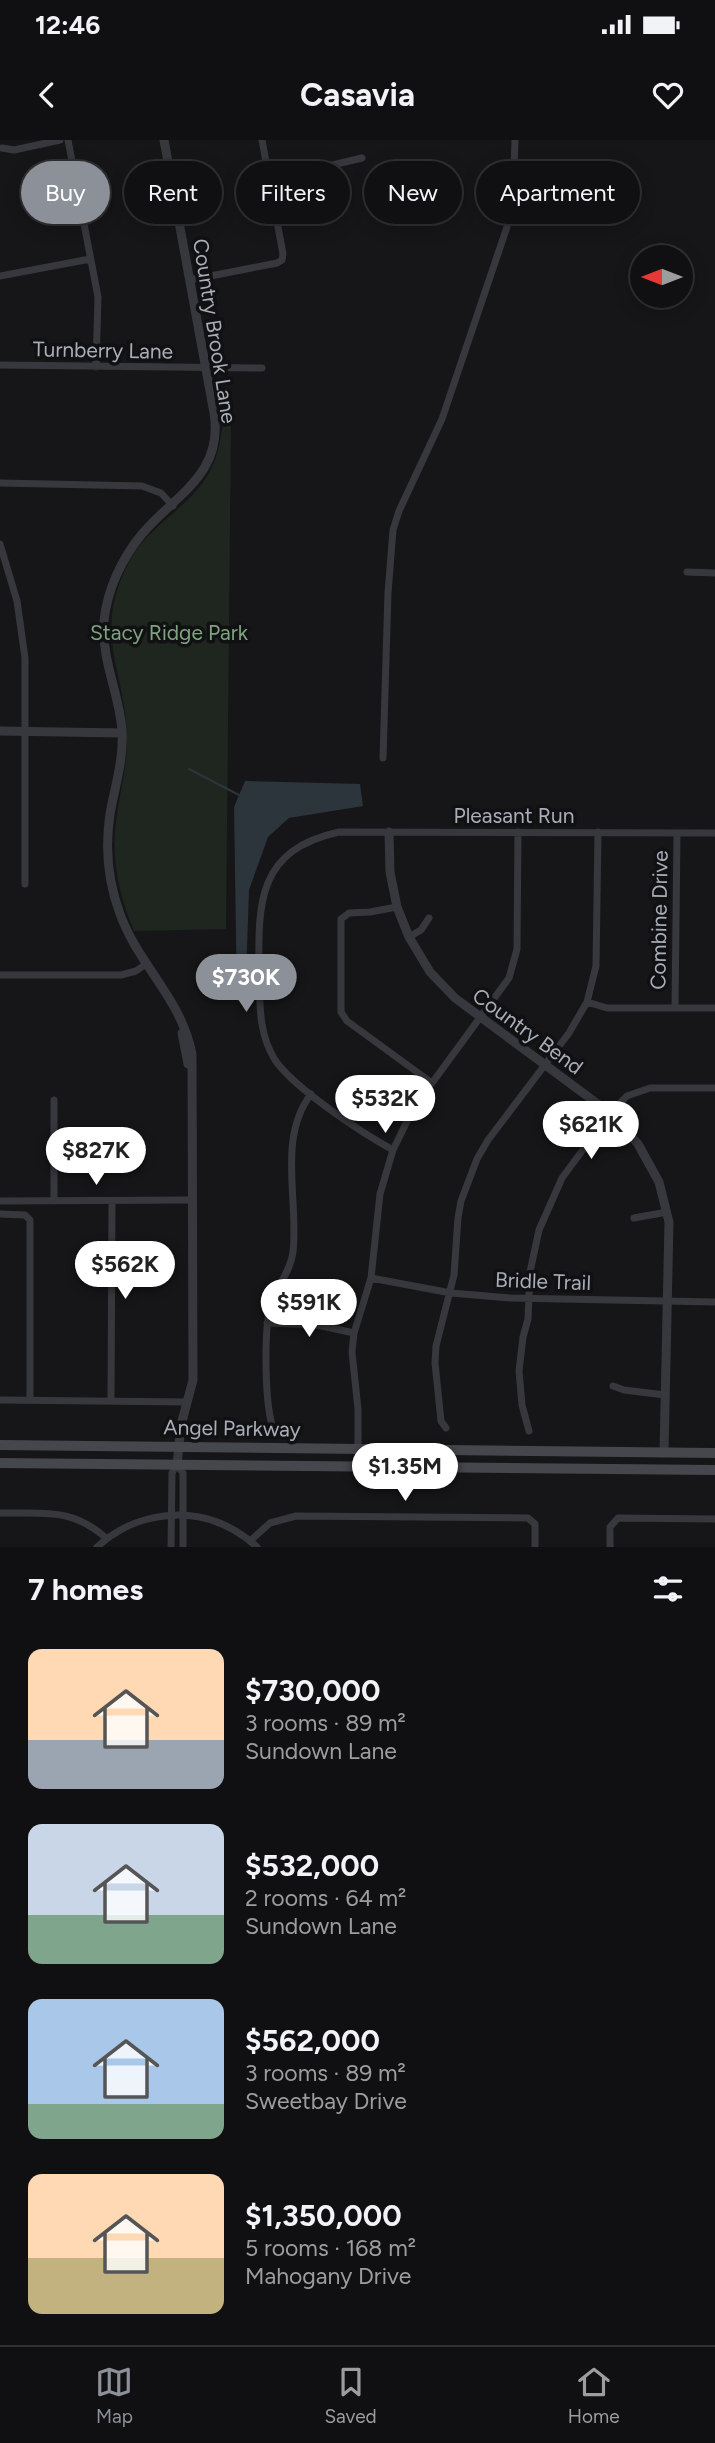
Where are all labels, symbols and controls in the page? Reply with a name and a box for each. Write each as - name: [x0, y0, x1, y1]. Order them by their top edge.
- text: 12:46: [35, 9, 100, 41]
- icon: back: [28, 76, 66, 114]
- text: Casavia: [300, 76, 415, 114]
- icon: heart: [649, 76, 687, 114]
- chip: Buy: [21, 161, 110, 224]
- chip: Rent: [124, 161, 222, 224]
- chip: Filters: [236, 161, 350, 224]
- chip: New: [364, 161, 462, 224]
- chip: Apartment: [476, 161, 640, 224]
- street label: Country Brook Lane: [188, 237, 242, 425]
- north arrow: [630, 245, 693, 308]
- map controls: [630, 245, 693, 308]
- street label: Turnberry Lane: [33, 336, 173, 364]
- park label: Stacy Ridge Park: [90, 620, 249, 645]
- street label: Pleasant Run: [454, 803, 574, 828]
- street label: Combine Drive: [645, 850, 673, 990]
- pin: $730K: [197, 954, 295, 1014]
- text: $730K: [212, 963, 280, 991]
- street label: Country Bend: [468, 983, 588, 1079]
- pin: $532K: [336, 1076, 434, 1135]
- text: $532K: [351, 1084, 419, 1112]
- pin: $621K: [542, 1102, 640, 1161]
- text: $621K: [559, 1110, 623, 1138]
- pin: $827K: [47, 1128, 145, 1187]
- text: $827K: [62, 1136, 130, 1164]
- pin: $562K: [76, 1242, 174, 1301]
- text: $562K: [91, 1250, 159, 1278]
- street label: Bridle Trail: [494, 1267, 592, 1295]
- pin: $591K: [260, 1280, 358, 1339]
- text: $591K: [277, 1288, 341, 1316]
- street label: Angel Parkway: [163, 1414, 301, 1442]
- pin: $1.35M: [348, 1444, 462, 1503]
- text: $1.35M: [368, 1452, 442, 1480]
- icon: filters: [649, 1570, 687, 1608]
- text: 7 homes: [28, 1571, 143, 1608]
- text: $730,000: [245, 1672, 380, 1709]
- icon: home: [84, 1677, 168, 1761]
- text: 3 rooms · 89 m²: [245, 1709, 406, 1737]
- text: Sundown Lane: [245, 1737, 397, 1765]
- text: $532,000: [245, 1847, 379, 1884]
- icon: home: [84, 1852, 168, 1936]
- text: 2 rooms · 64 m²: [245, 1884, 406, 1912]
- text: Sundown Lane: [245, 1912, 397, 1940]
- text: $562,000: [245, 2022, 380, 2059]
- icon: home: [84, 2027, 168, 2111]
- text: 3 rooms · 89 m²: [245, 2059, 406, 2087]
- text: Sweetbay Drive: [245, 2087, 407, 2115]
- text: $1,350,000: [245, 2197, 402, 2234]
- icon: home: [84, 2202, 168, 2286]
- text: 5 rooms · 168 m²: [245, 2234, 416, 2262]
- text: Mahogany Drive: [245, 2262, 411, 2290]
- tab: Map: [95, 2363, 133, 2428]
- tab: Saved: [324, 2363, 377, 2428]
- tab: Home: [568, 2363, 620, 2428]

